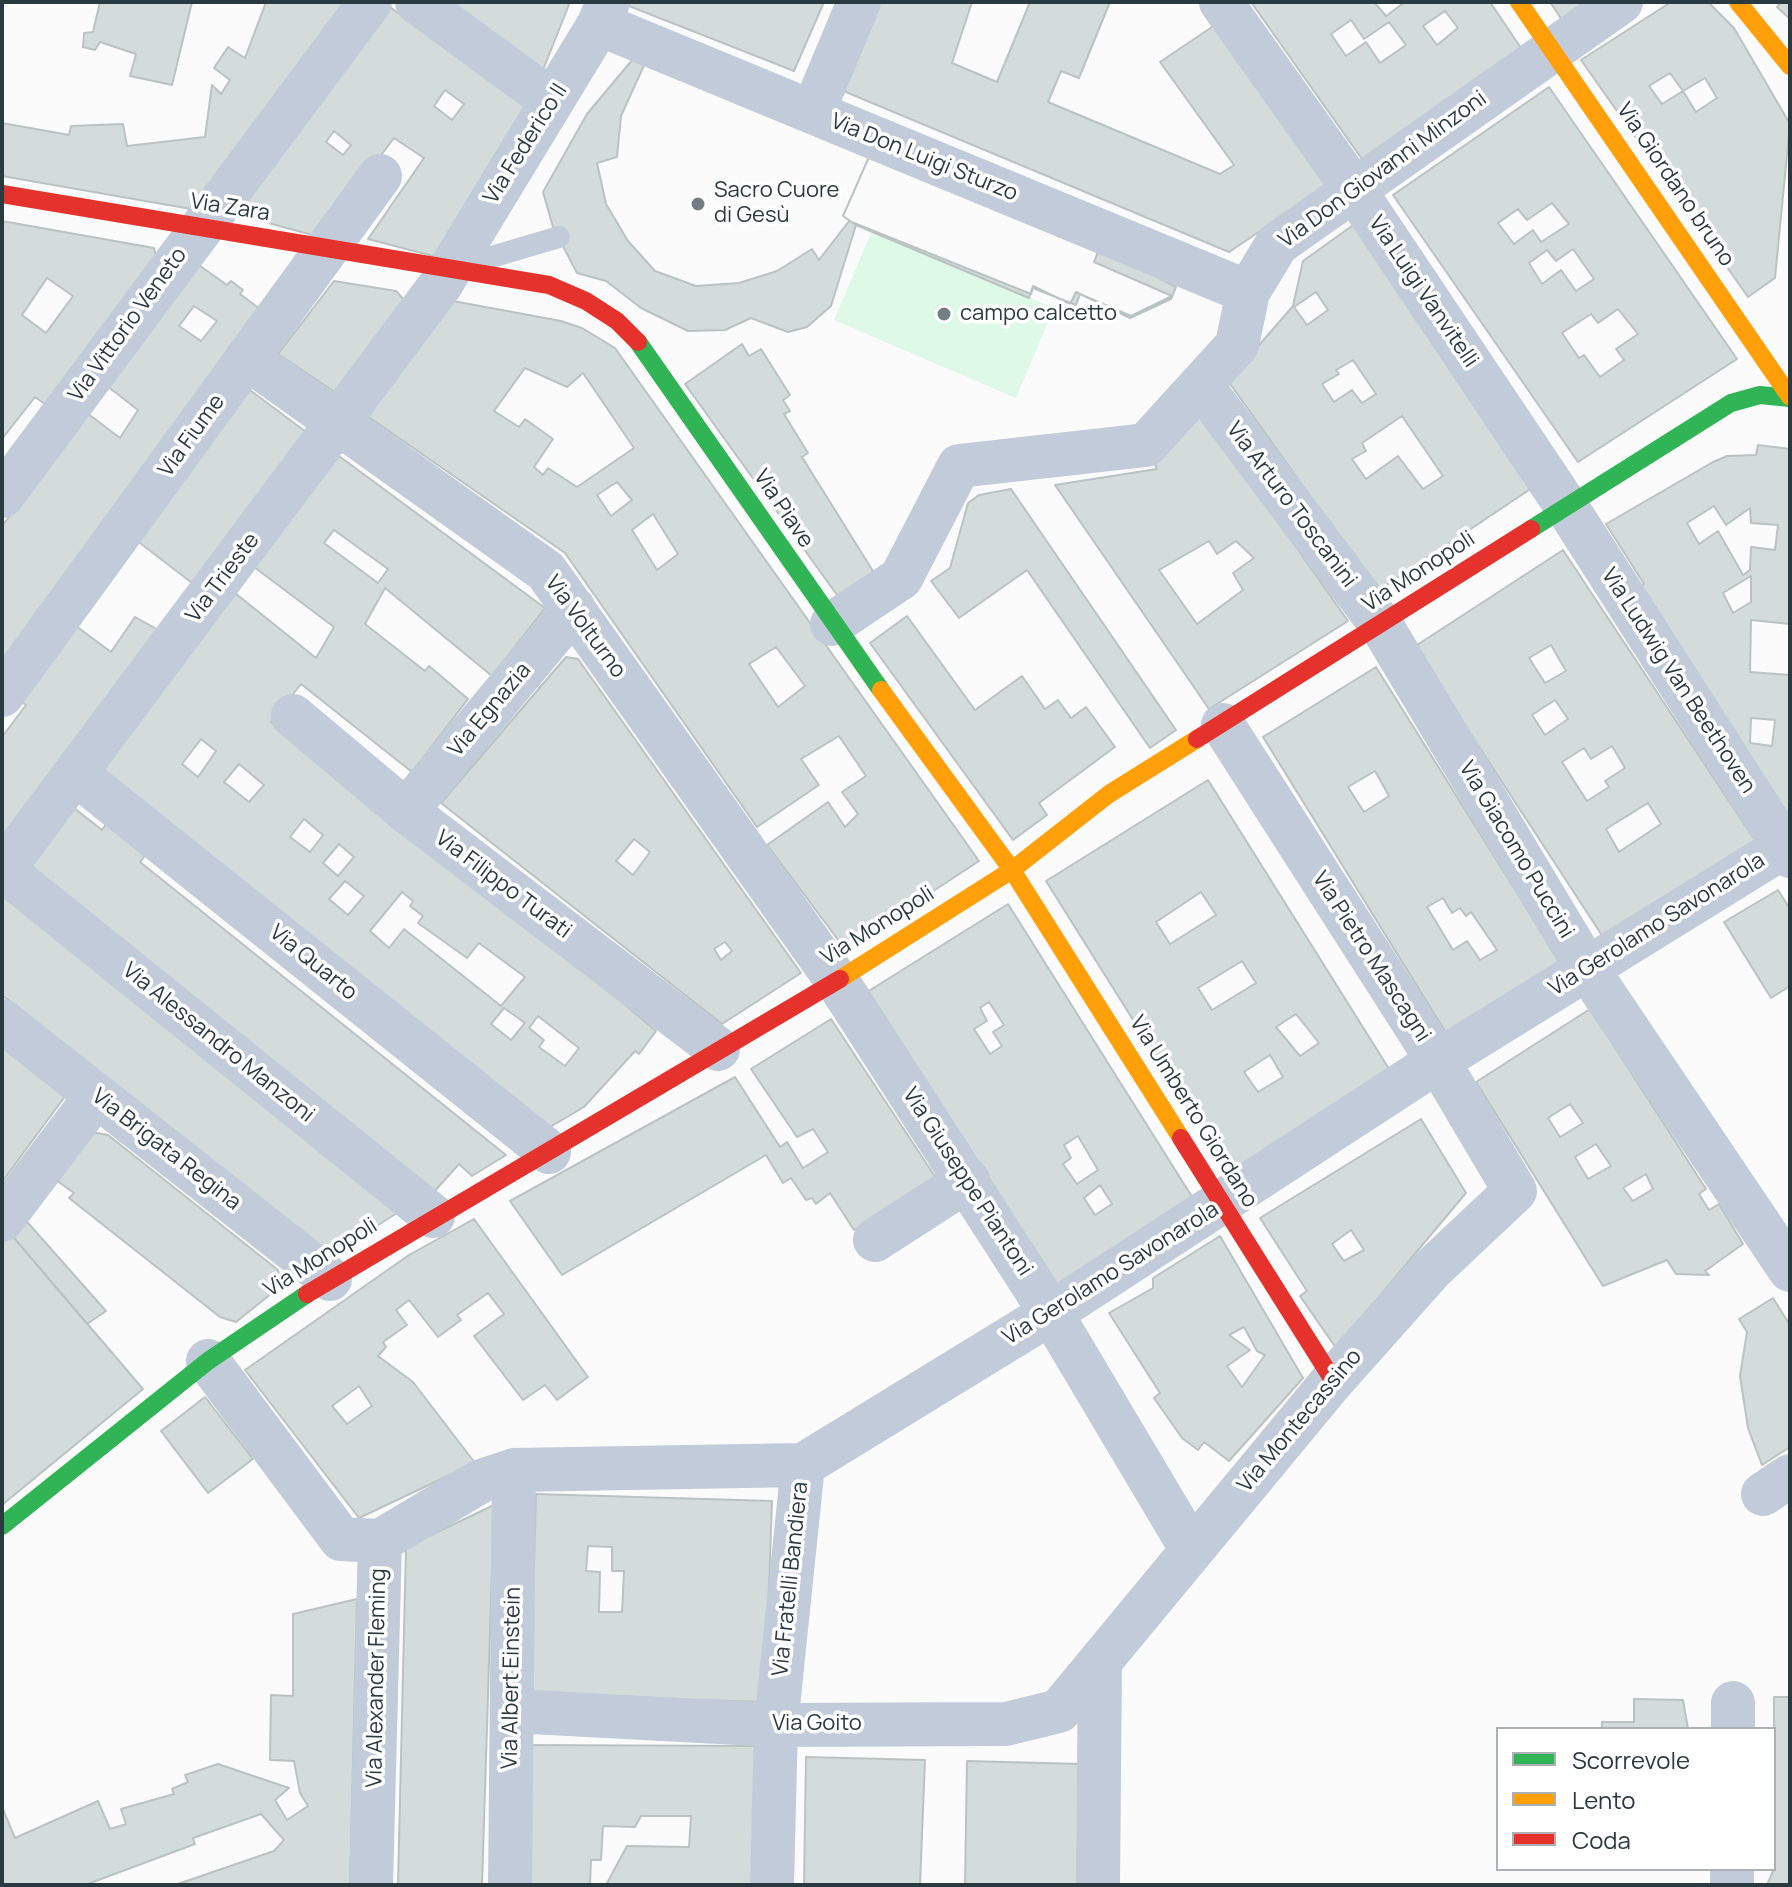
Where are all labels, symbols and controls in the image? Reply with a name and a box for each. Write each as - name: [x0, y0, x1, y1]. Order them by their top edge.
- street label: Via Federico II: [479, 79, 573, 209]
- street label: Via Don Giovanni Minzoni: [1274, 86, 1492, 254]
- street label: Via Giordano bruno: [1610, 98, 1740, 272]
- street label: Via Don Luigi Sturzo: [827, 108, 1021, 208]
- place label: Sacro Cuore di Gesù: [714, 178, 839, 230]
- street label: Via Zara: [188, 189, 272, 227]
- marker: Sacro Cuore di Gesù: [689, 195, 707, 213]
- street label: Via Luigi Vanvitelli: [1363, 211, 1483, 373]
- street label: Via Vittorio Veneto: [63, 243, 193, 407]
- place label: campo calcetto: [960, 301, 1117, 327]
- marker: campo calcetto: [935, 305, 953, 323]
- street label: Via Fiume: [153, 390, 231, 482]
- street label: Via Arturo Toscanini: [1220, 417, 1362, 593]
- street label: Via Piave: [747, 465, 819, 553]
- street label: Via Monopoli: [1358, 526, 1480, 618]
- street label: Via Trieste: [181, 528, 265, 628]
- street label: Via Ludwig Van Beethoven: [1595, 563, 1761, 799]
- street label: Via Volturno: [539, 570, 631, 684]
- street label: Via Egnazia: [443, 658, 537, 762]
- street label: Via Giacomo Puccini: [1453, 757, 1579, 943]
- street label: Via Filippo Turati: [430, 825, 576, 945]
- street label: Via Gerolamo Savonarola: [1544, 848, 1770, 1002]
- street label: Via Pietro Mascagni: [1306, 867, 1436, 1047]
- street label: Via Monopoli: [817, 881, 939, 971]
- street label: Via Quarto: [264, 920, 362, 1006]
- street label: Via Alessandro Manzoni: [117, 958, 319, 1128]
- street label: Via Umberto Giordano: [1123, 1011, 1263, 1213]
- street label: Via Giuseppe Piantoni: [896, 1083, 1038, 1281]
- street label: Via Brigata Regina: [86, 1084, 246, 1216]
- street label: Via Gerolamo Savonarola: [998, 1197, 1224, 1351]
- street label: Via Monopoli: [260, 1213, 382, 1303]
- street label: Via Montecassino: [1232, 1344, 1368, 1498]
- street label: Via Fratelli Bandiera: [768, 1480, 814, 1678]
- street label: Via Alexander Fleming: [362, 1568, 392, 1788]
- street label: Via Albert Einstein: [497, 1587, 527, 1769]
- street label: Via Goito: [772, 1711, 862, 1737]
- legend: [1496, 1727, 1776, 1871]
- text: Scorrevole: [1572, 1743, 1690, 1776]
- text: Lento: [1572, 1783, 1636, 1816]
- text: Coda: [1572, 1823, 1631, 1856]

